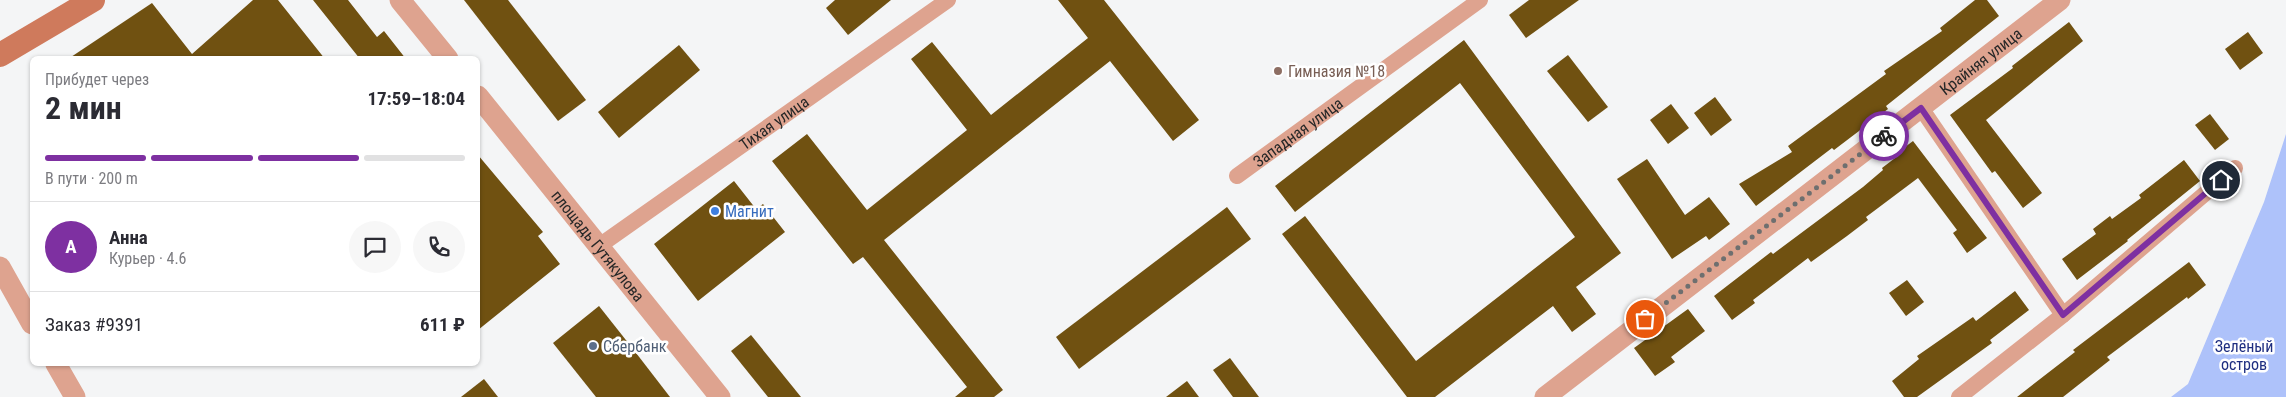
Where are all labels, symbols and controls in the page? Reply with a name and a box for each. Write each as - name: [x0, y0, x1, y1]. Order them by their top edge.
- street label: Крайняя улица: [1936, 24, 2025, 99]
- place label: Гимназия №18: [1288, 62, 1385, 81]
- marker: Гимназия №18: [1272, 65, 1284, 77]
- text: Прибудет через: [45, 70, 149, 89]
- text: 17:59–18:04: [367, 87, 465, 110]
- text: 2 мин: [45, 89, 122, 127]
- street label: Тихая улица: [736, 92, 812, 154]
- street label: Западная улица: [1249, 93, 1346, 171]
- courier: [1859, 111, 1909, 161]
- icon: bike: [1870, 122, 1898, 150]
- pin: [2200, 159, 2242, 201]
- icon: home: [2207, 166, 2235, 194]
- text: В пути · 200 m: [45, 169, 138, 188]
- street label: площадь Гутякулова: [548, 186, 649, 305]
- place label: Магнит: [725, 202, 774, 221]
- marker: Магнит: [709, 205, 721, 217]
- button: chat: [349, 221, 401, 273]
- button: phone: [413, 221, 465, 273]
- text: Анна: [109, 226, 148, 249]
- text: А: [65, 235, 77, 258]
- text: Курьер · 4.6: [109, 249, 187, 268]
- pin: [1624, 298, 1666, 340]
- icon: bag: [1631, 305, 1659, 333]
- text: Заказ #9391: [45, 313, 143, 336]
- text: 611 ₽: [420, 313, 465, 336]
- place label: Сбербанк: [603, 337, 667, 356]
- park label: Зелёный остров: [2215, 337, 2273, 374]
- marker: Сбербанк: [587, 340, 599, 352]

